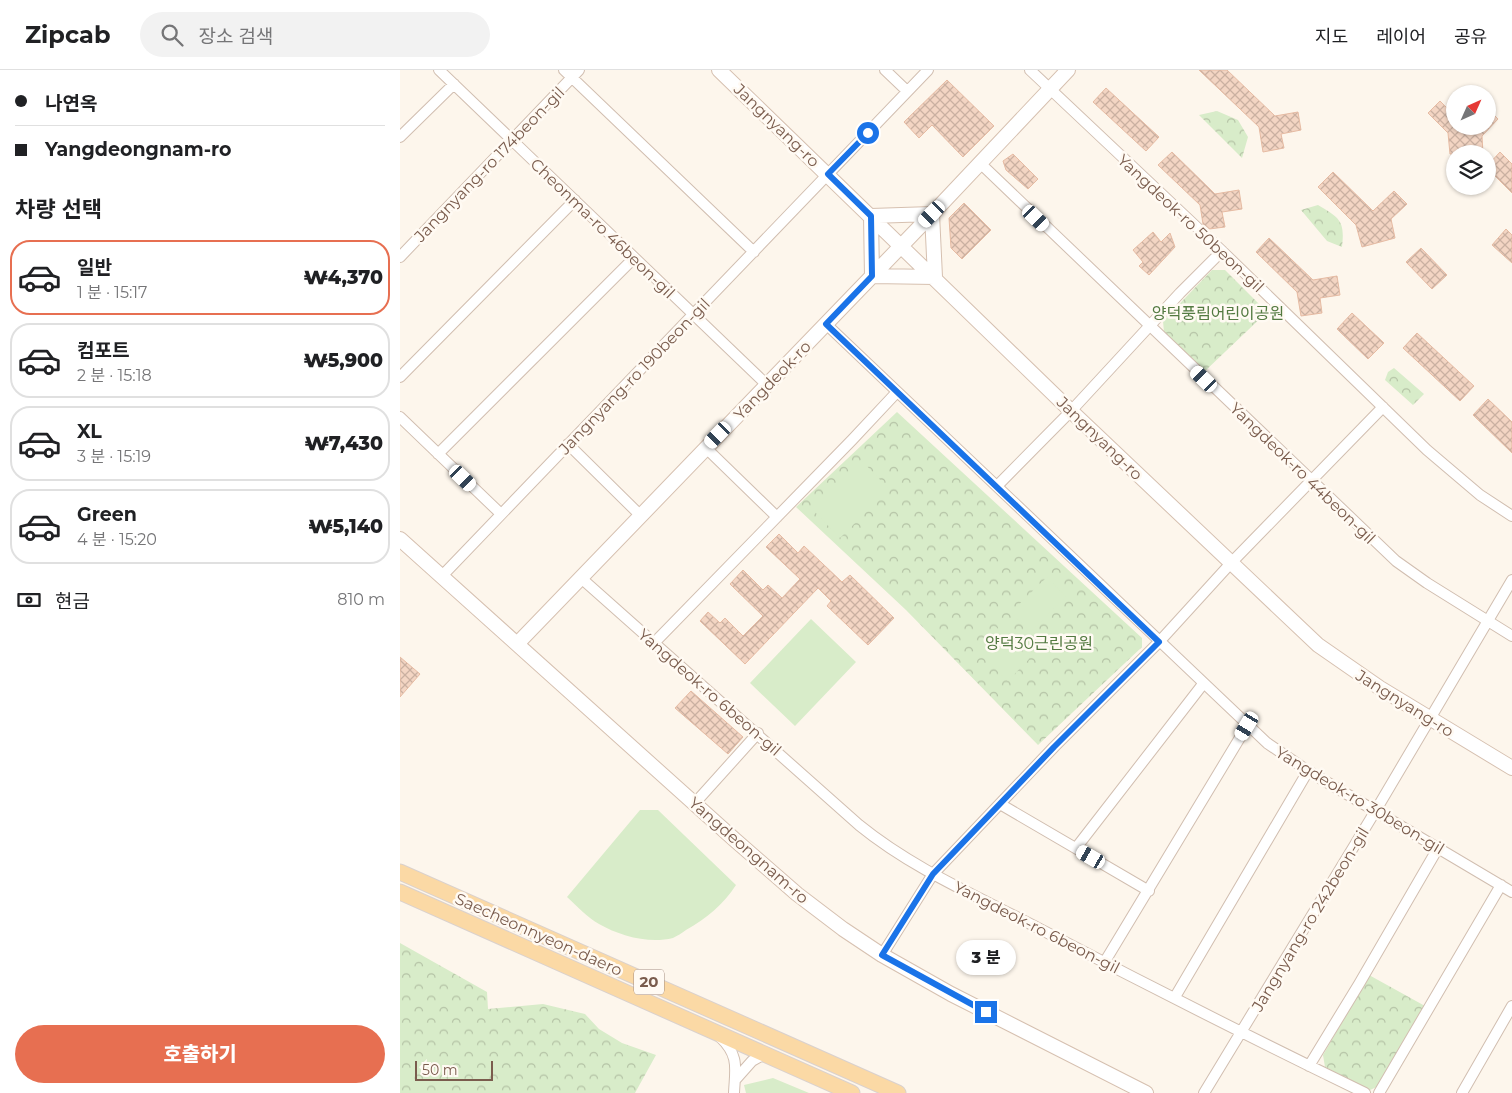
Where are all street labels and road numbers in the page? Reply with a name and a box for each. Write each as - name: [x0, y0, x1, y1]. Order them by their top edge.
- street label: Jangnyang-ro: [729, 79, 823, 171]
- street label: Jangnyang-ro 174beon-gil: [410, 83, 568, 246]
- street label: Yangdeok-ro 50beon-gil: [1113, 150, 1268, 296]
- street label: Cheonma-ro 46beon-gil: [527, 154, 679, 302]
- street label: Jangnyang-ro 190beon-gil: [554, 295, 714, 459]
- street label: Yangdeok-ro: [730, 337, 815, 424]
- street label: Jangnyang-ro: [1052, 392, 1146, 484]
- street label: Yangdeok-ro 44beon-gil: [1226, 399, 1379, 548]
- street label: Yangdeok-ro 6beon-gil: [634, 625, 785, 760]
- street label: Jangnyang-ro: [1352, 665, 1457, 741]
- street label: Yangdeok-ro 30beon-gil: [1272, 742, 1448, 858]
- street label: Yangdeongnam-ro: [685, 793, 812, 907]
- street label: Jangnyang-ro 242beon-gil: [1247, 824, 1373, 1016]
- street label: Yangdeok-ro 6beon-gil: [951, 877, 1123, 978]
- street label: Saecheonnyeon-daero: [452, 889, 625, 980]
- road number: 20: [634, 970, 664, 994]

